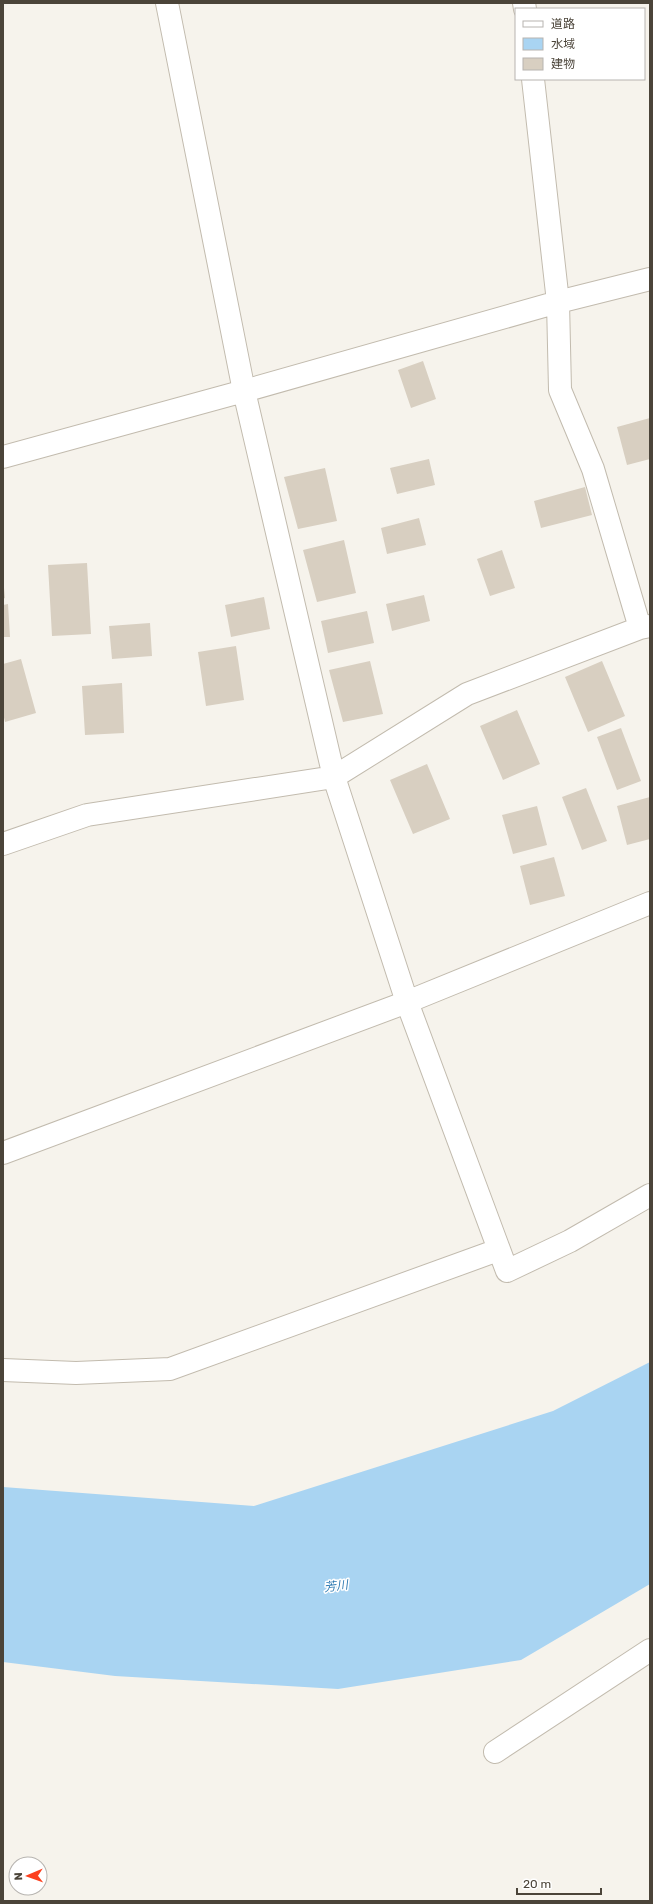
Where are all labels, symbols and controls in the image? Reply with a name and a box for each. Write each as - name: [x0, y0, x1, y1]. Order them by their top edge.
- legend: [515, 8, 645, 80]
- text: 道路: [551, 17, 575, 31]
- text: 水域: [551, 37, 575, 51]
- text: 建物: [551, 57, 575, 71]
- water label: 芳川: [323, 1577, 351, 1594]
- north arrow: [8, 1856, 48, 1896]
- scale bar: [517, 1870, 601, 1896]
- text: N: [12, 1872, 25, 1881]
- text: 20 m: [523, 1877, 551, 1891]

